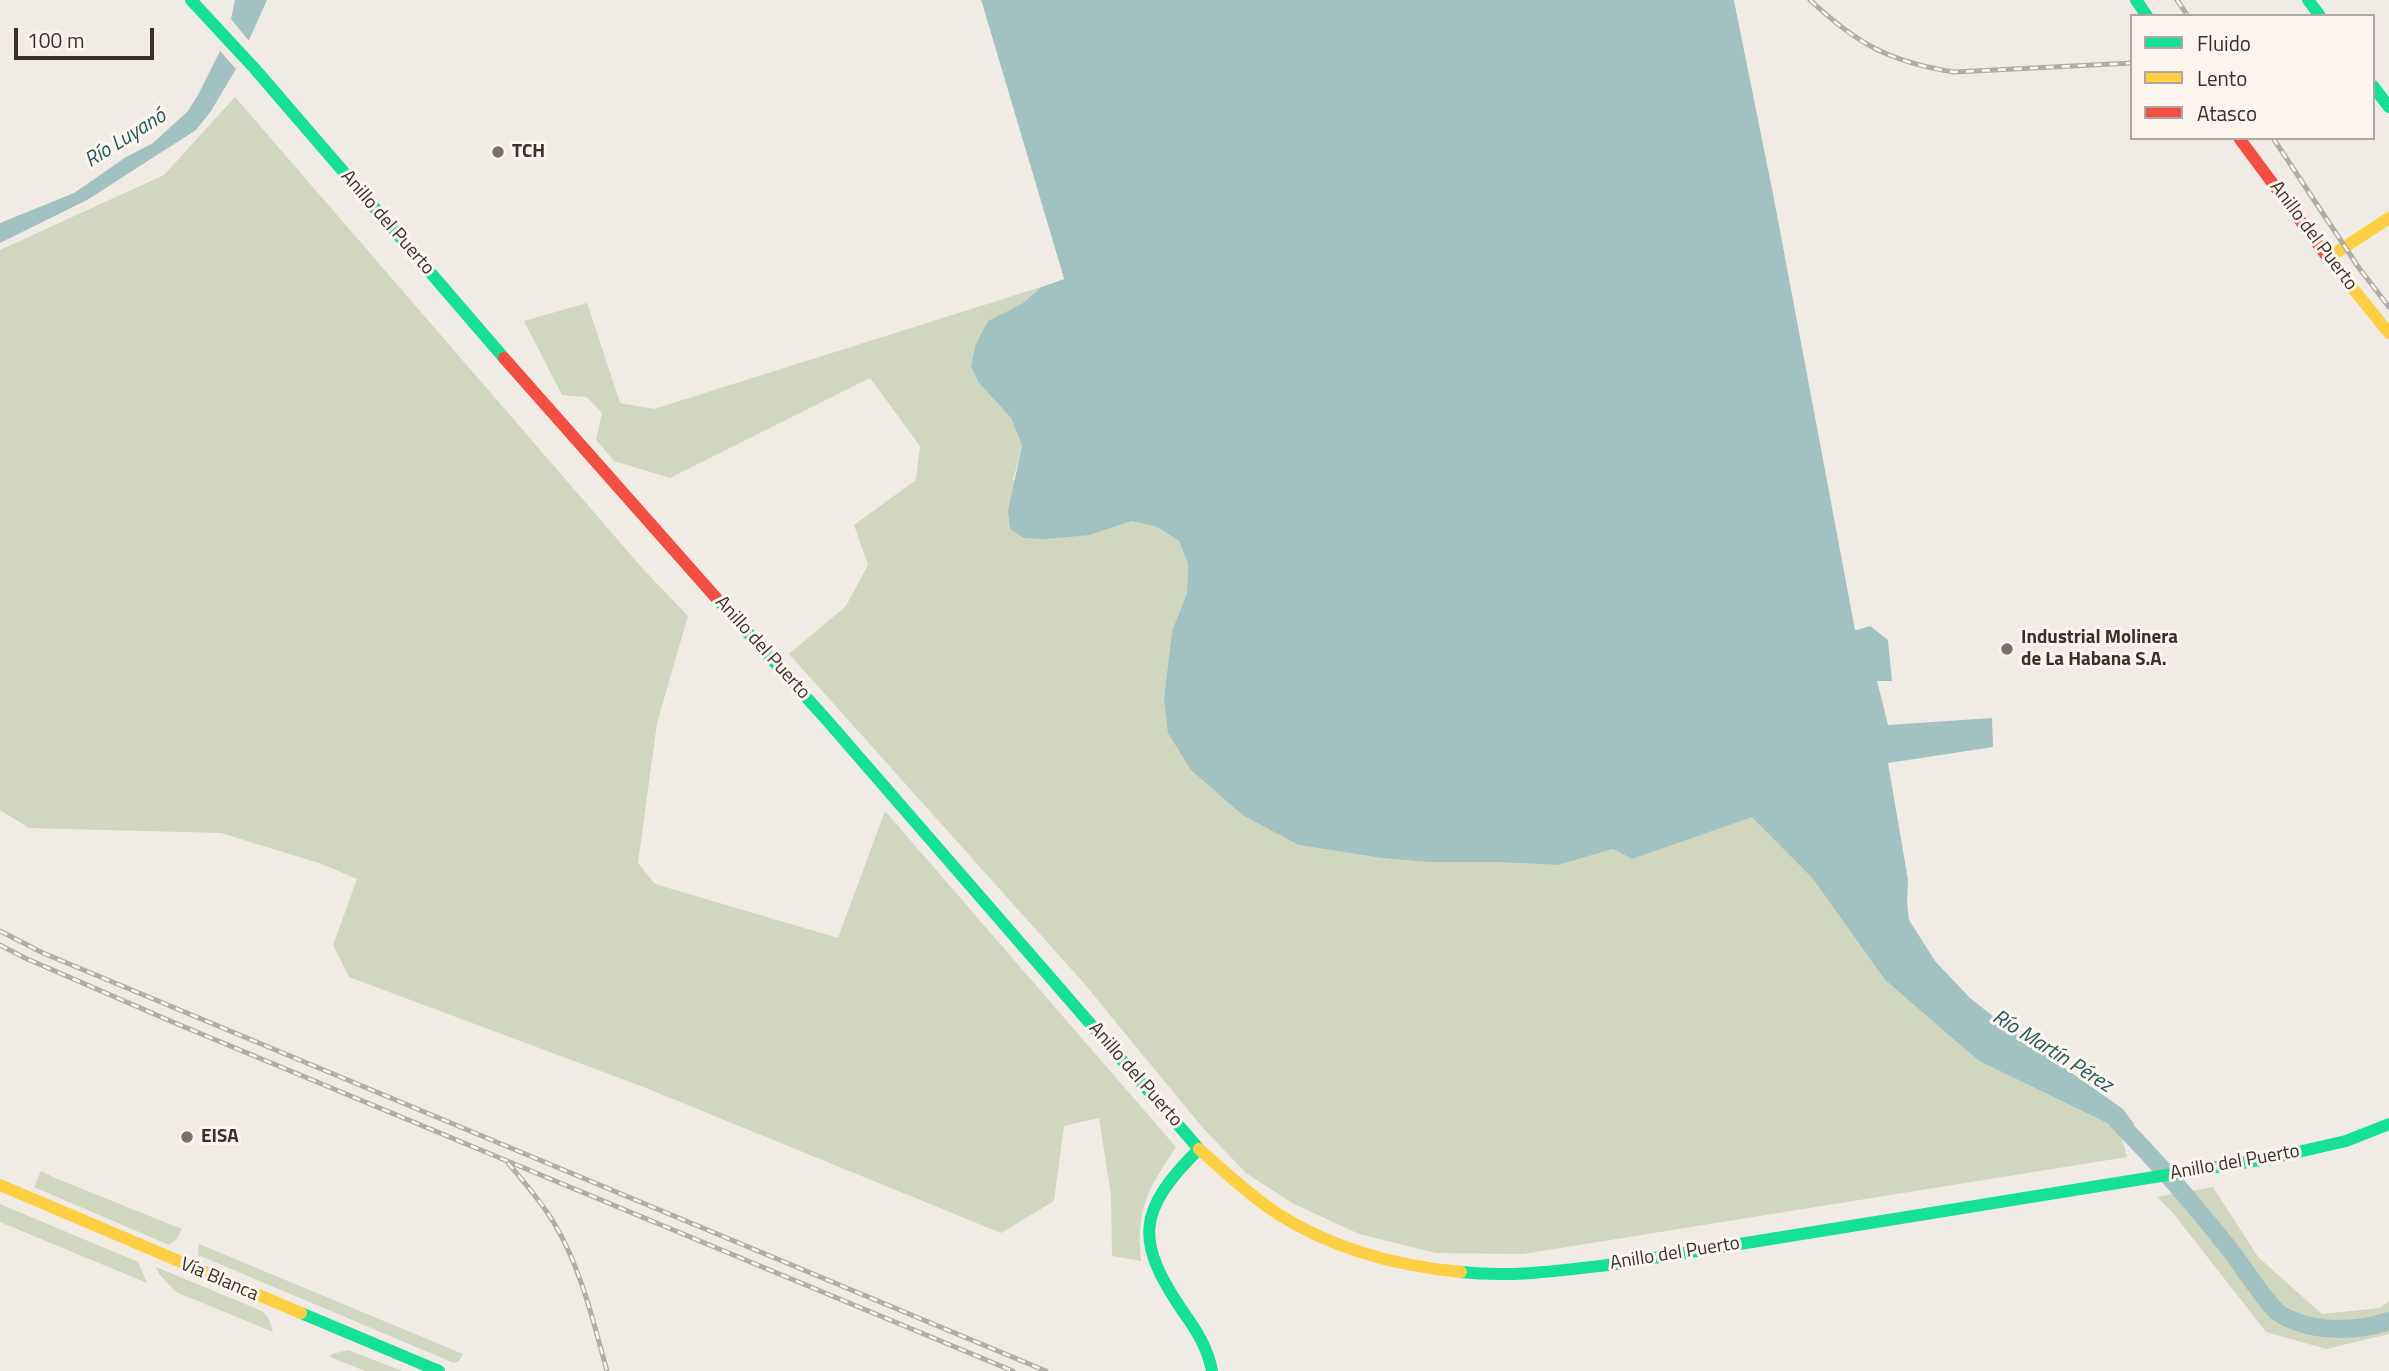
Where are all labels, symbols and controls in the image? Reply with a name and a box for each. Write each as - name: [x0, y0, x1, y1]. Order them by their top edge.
- scale bar: [18, 14, 158, 58]
- legend: [2130, 14, 2375, 140]
- text: 100 m: [27, 24, 84, 56]
- text: Fluido: [2197, 27, 2251, 59]
- text: Lento: [2197, 62, 2247, 94]
- text: Atasco: [2197, 97, 2257, 129]
- water label: Río Luyanó: [81, 104, 171, 174]
- place label: TCH: [512, 141, 545, 163]
- marker: TCH: [490, 144, 506, 160]
- street label: Anillo del Puerto: [335, 166, 439, 280]
- street label: Anillo del Puerto: [2264, 177, 2362, 295]
- street label: Anillo del Puerto: [710, 592, 814, 704]
- place label: Industrial Molinera de La Habana S.A.: [2021, 627, 2178, 671]
- marker: Industrial Molinera de La Habana S.A.: [1999, 641, 2015, 657]
- water label: Río Martín Pérez: [1987, 1005, 2117, 1099]
- street label: Anillo del Puerto: [1083, 1018, 1187, 1132]
- place label: EISA: [201, 1126, 239, 1148]
- marker: EISA: [179, 1129, 195, 1145]
- street label: Anillo del Puerto: [2168, 1140, 2302, 1186]
- street label: Anillo del Puerto: [1608, 1232, 1742, 1276]
- street label: Vía Blanca: [177, 1253, 261, 1307]

